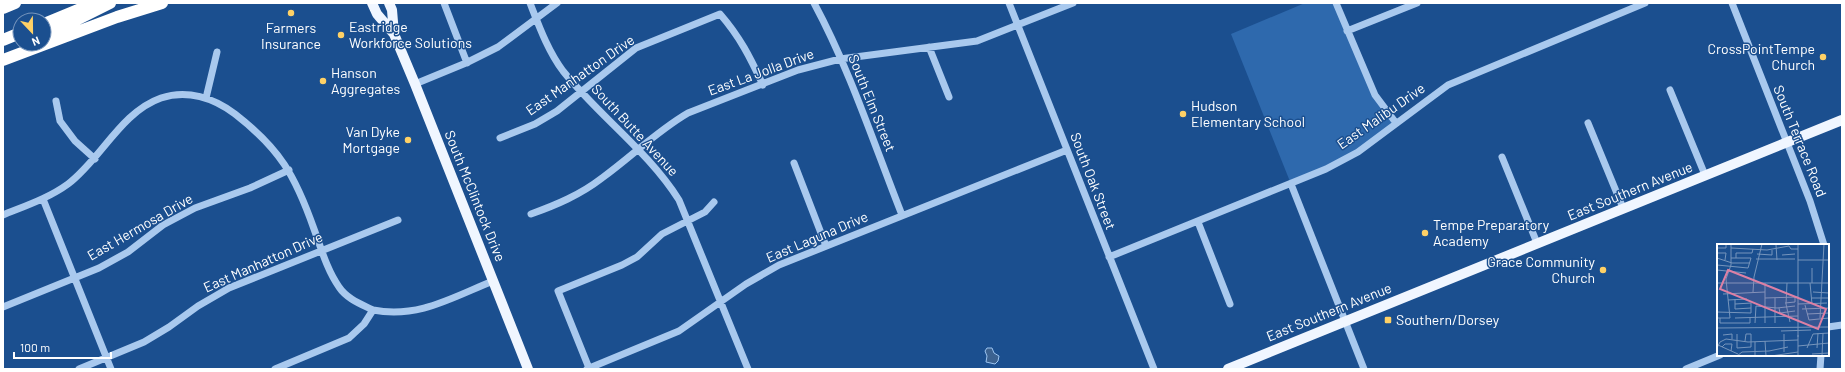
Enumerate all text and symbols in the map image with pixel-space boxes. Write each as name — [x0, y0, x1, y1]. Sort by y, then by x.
marker: Farmers Insurance — [286, 8, 296, 18]
north arrow — [12, 12, 52, 52]
place label: Eastridge Workforce Solutions — [349, 18, 472, 51]
place label: Farmers Insurance — [261, 19, 321, 52]
marker: Eastridge Workforce Solutions — [336, 30, 346, 40]
street label: East Manhatton Drive — [522, 31, 637, 118]
text: N — [30, 34, 42, 49]
place label: CrossPointTempe Church — [1708, 40, 1815, 73]
street label: East La Jolla Drive — [706, 44, 816, 99]
street label: South Elm Street — [845, 52, 900, 154]
marker: CrossPointTempe Church — [1818, 52, 1828, 62]
place label: Hanson Aggregates — [331, 64, 400, 97]
marker: Hanson Aggregates — [318, 76, 328, 86]
street label: East Malibu Drive — [1334, 79, 1428, 152]
street label: South Butte Avenue — [588, 80, 682, 179]
street label: South Terrace Road — [1770, 82, 1831, 199]
place label: Hudson Elementary School — [1191, 97, 1305, 130]
marker: Hudson Elementary School — [1178, 109, 1188, 119]
place label: Van Dyke Mortgage — [342, 123, 400, 156]
street label: South McClintock Drive — [441, 128, 510, 264]
street label: South Oak Street — [1067, 130, 1120, 232]
marker: Van Dyke Mortgage — [403, 135, 413, 145]
street label: East Southern Avenue — [1565, 158, 1695, 223]
street label: East Hermosa Drive — [84, 189, 196, 264]
street label: East Laguna Drive — [763, 207, 870, 266]
place label: Tempe Preparatory Academy — [1433, 216, 1550, 249]
street label: East Manhatton Drive — [201, 228, 325, 295]
marker: Tempe Preparatory Academy — [1420, 228, 1430, 238]
inset map — [1717, 244, 1829, 356]
place label: Grace Community Church — [1487, 253, 1596, 286]
marker: Grace Community Church — [1598, 265, 1608, 275]
street label: East Southern Avenue — [1264, 279, 1394, 344]
place label: Southern/Dorsey — [1396, 311, 1500, 328]
marker: Southern/Dorsey — [1383, 315, 1393, 325]
scale bar — [14, 334, 111, 360]
text: 100 m — [20, 340, 50, 354]

